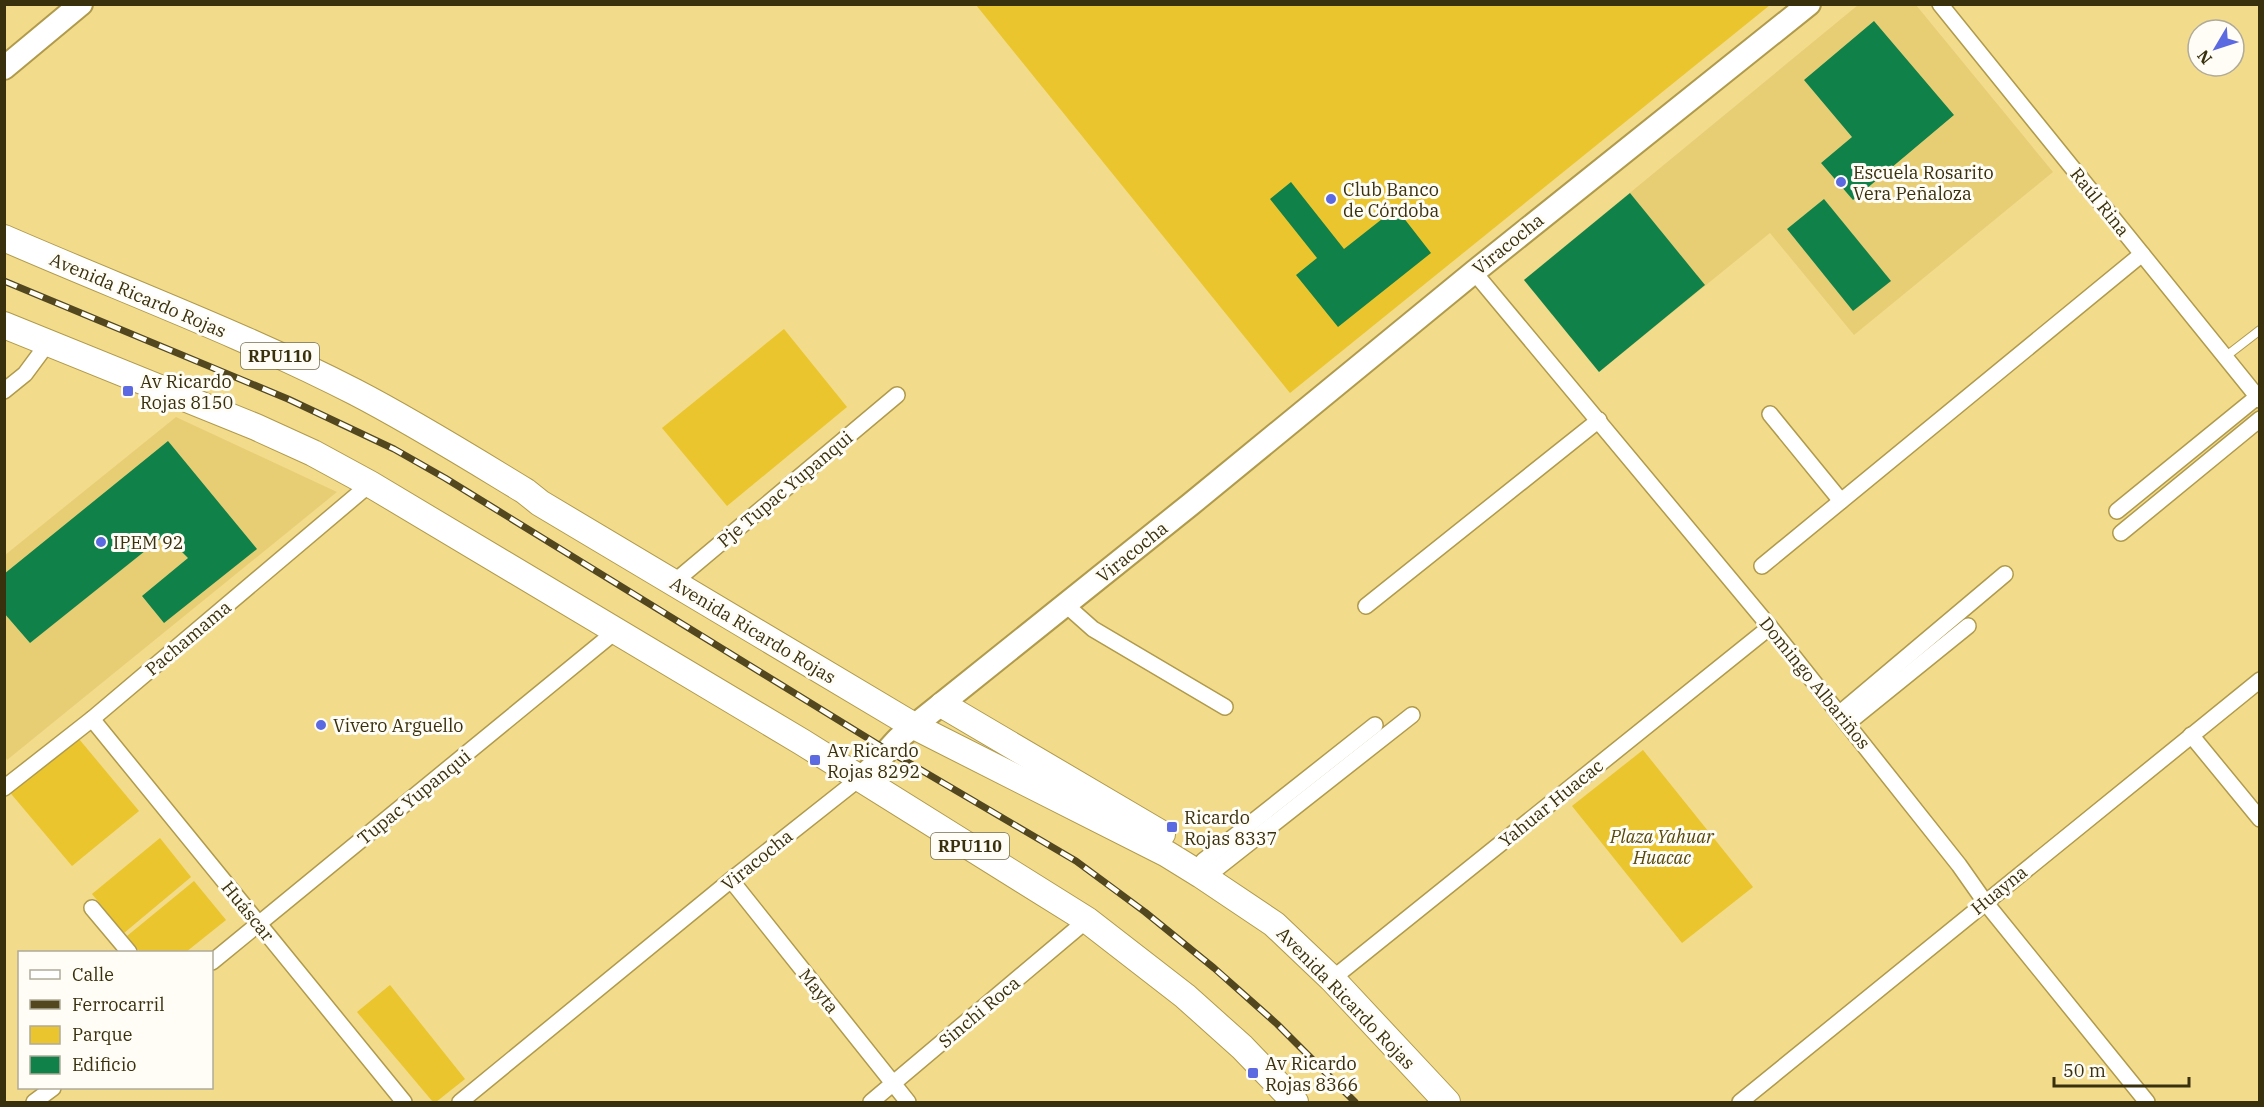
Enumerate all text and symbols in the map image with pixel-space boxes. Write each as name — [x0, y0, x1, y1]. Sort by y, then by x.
north arrow — [2186, 18, 2246, 78]
text: N — [2193, 46, 2216, 69]
place label: Escuela Rosarito Vera Peñaloza — [1853, 161, 1994, 205]
street label: Raúl Rina — [2065, 163, 2135, 241]
marker: Escuela Rosarito Vera Peñaloza — [1834, 175, 1848, 189]
place label: Club Banco de Córdoba — [1343, 178, 1439, 222]
marker: Club Banco de Córdoba — [1324, 192, 1338, 206]
street label: Viracocha — [1468, 208, 1548, 280]
street label: Avenida Ricardo Rojas — [46, 247, 230, 343]
road number: RPU110 — [241, 343, 319, 369]
place label: Av Ricardo Rojas 8150 — [140, 370, 233, 414]
marker: Av Ricardo Rojas 8150 — [121, 384, 135, 398]
street label: Pje Tupac Yupanqui — [713, 426, 858, 552]
street label: Viracocha — [1092, 516, 1172, 588]
place label: IPEM 92 — [113, 531, 184, 554]
marker: IPEM 92 — [94, 535, 108, 549]
street label: Avenida Ricardo Rojas — [666, 571, 840, 689]
street label: Pachamama — [140, 595, 236, 681]
street label: Domingo Albariños — [1755, 612, 1875, 754]
place label: Vivero Arguello — [333, 714, 464, 737]
marker: Vivero Arguello — [314, 718, 328, 732]
place label: Av Ricardo Rojas 8292 — [827, 739, 920, 783]
street label: Tupac Yupanqui — [353, 744, 475, 850]
marker: Av Ricardo Rojas 8292 — [808, 753, 822, 767]
street label: Yahuar Huacac — [1494, 754, 1608, 852]
place label: Ricardo Rojas 8337 — [1184, 806, 1277, 850]
marker: Ricardo Rojas 8337 — [1165, 820, 1179, 834]
street label: Viracocha — [717, 824, 797, 896]
park label: Plaza Yahuar Huacac — [1609, 825, 1715, 869]
road number: RPU110 — [931, 833, 1009, 859]
street label: Huayna — [1966, 860, 2032, 920]
street label: Huáscar — [217, 876, 279, 946]
street label: Avenida Ricardo Rojas — [1272, 922, 1420, 1074]
legend — [18, 951, 213, 1089]
text: Calle — [72, 963, 114, 986]
street label: Mayta — [794, 964, 844, 1018]
street label: Sinchi Roca — [934, 971, 1025, 1053]
text: Ferrocarril — [72, 993, 165, 1016]
text: Parque — [72, 1023, 132, 1046]
scale bar — [2054, 1050, 2189, 1088]
place label: Av Ricardo Rojas 8366 — [1265, 1052, 1358, 1096]
text: Edificio — [72, 1053, 136, 1076]
text: 50 m — [2063, 1059, 2106, 1082]
marker: Av Ricardo Rojas 8366 — [1246, 1066, 1260, 1080]

